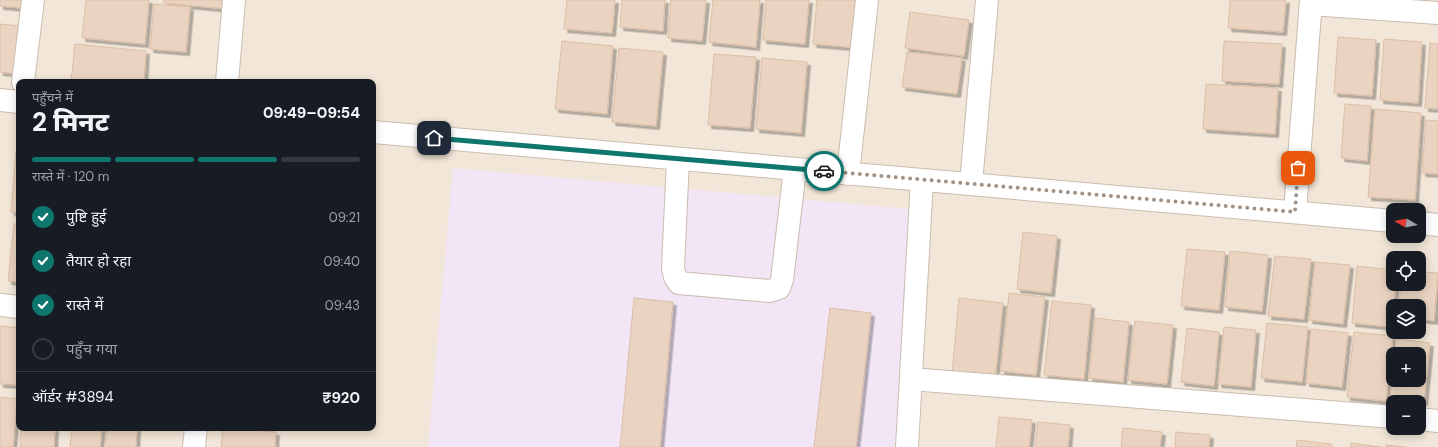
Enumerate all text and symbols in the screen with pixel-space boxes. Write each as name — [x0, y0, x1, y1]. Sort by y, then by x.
text: पहुँचने में — [32, 89, 73, 106]
text: 09:49–09:54 — [263, 103, 360, 123]
text: 2 मिनट — [32, 105, 109, 139]
pin — [417, 121, 451, 155]
icon: home — [423, 127, 445, 149]
courier — [804, 151, 844, 191]
pin — [1281, 151, 1315, 185]
icon: bag — [1287, 157, 1309, 179]
icon: car — [813, 160, 835, 182]
text: रास्ते में · 120 m — [32, 168, 109, 185]
north arrow — [1386, 203, 1426, 243]
map controls — [1386, 203, 1426, 435]
icon: check — [32, 206, 54, 228]
text: पुष्टि हुई — [66, 207, 107, 227]
text: 09:21 — [329, 209, 360, 226]
icon: check — [32, 250, 54, 272]
text: तैयार हो रहा — [66, 251, 131, 271]
button: locate — [1386, 251, 1426, 291]
text: 09:40 — [324, 253, 360, 270]
icon: check — [32, 294, 54, 316]
text: रास्ते में — [66, 295, 103, 315]
text: 09:43 — [325, 297, 360, 314]
button: layers — [1386, 299, 1426, 339]
text: पहुँच गया — [66, 339, 117, 359]
button: + — [1386, 347, 1426, 387]
text: ऑर्डर #3894 — [32, 387, 114, 407]
text: ₹920 — [322, 388, 360, 408]
button: − — [1386, 395, 1426, 435]

